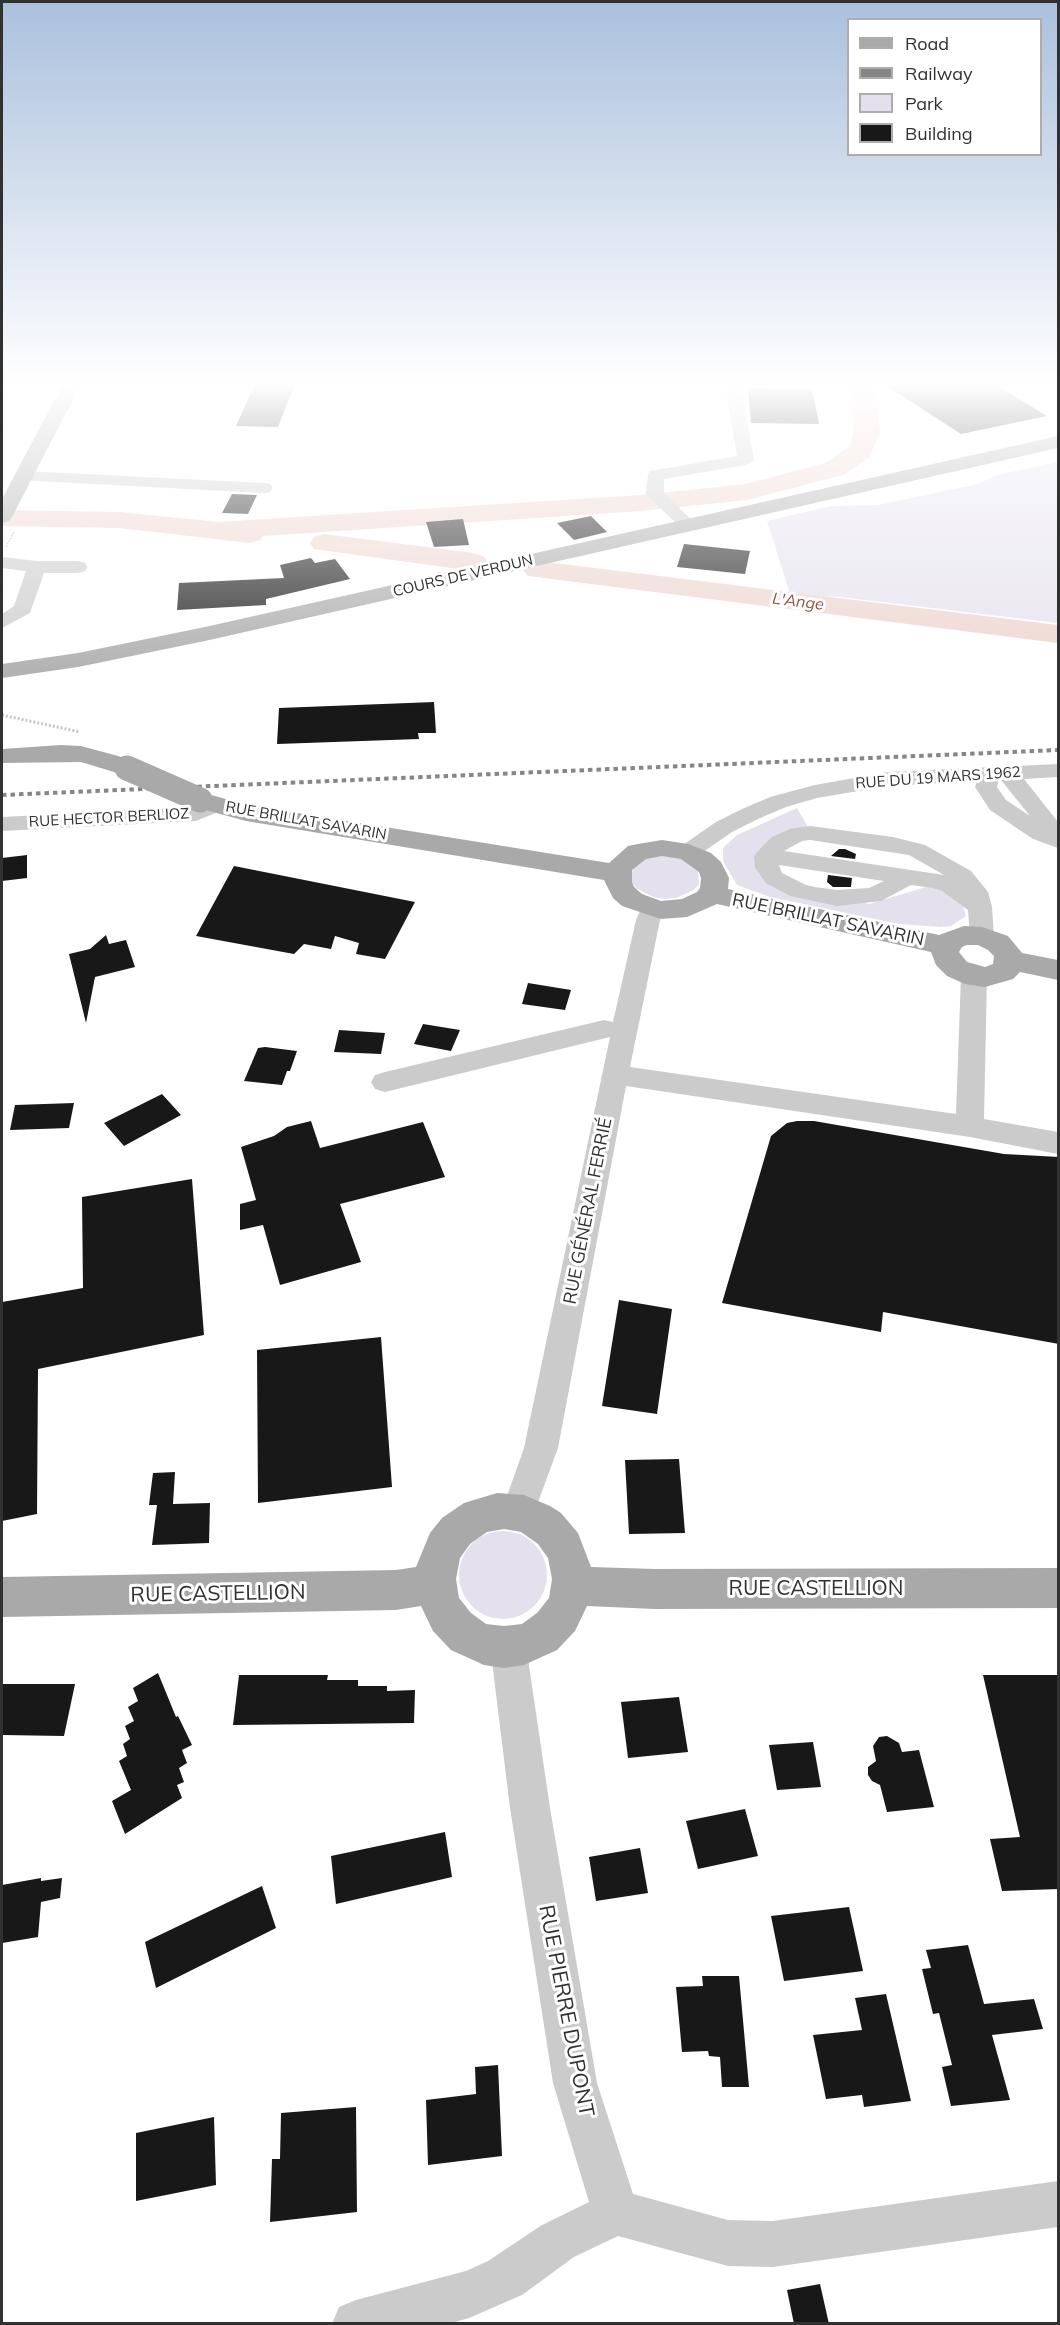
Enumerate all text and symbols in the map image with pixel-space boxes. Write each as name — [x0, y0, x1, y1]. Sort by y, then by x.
legend — [847, 18, 1042, 156]
text: Road — [905, 32, 949, 55]
text: Railway — [905, 62, 973, 85]
text: Park — [905, 92, 943, 115]
text: Building — [905, 122, 973, 145]
street label: COURS DE VERDUN — [391, 551, 535, 601]
water label: L'Ange — [771, 589, 825, 615]
street label: RUE DU 19 MARS 1962 — [855, 763, 1021, 793]
street label: RUE BRILLAT SAVARIN — [224, 798, 388, 844]
street label: RUE HECTOR BERLIOZ — [28, 805, 190, 831]
street label: RUE BRILLAT SAVARIN — [730, 889, 926, 951]
street label: RUE GÉNÉRAL FERRIÉ — [559, 1116, 617, 1306]
street label: RUE CASTELLION — [728, 1576, 904, 1602]
street label: RUE CASTELLION — [130, 1580, 306, 1608]
street label: RUE PIERRE DUPONT — [533, 1903, 599, 2119]

